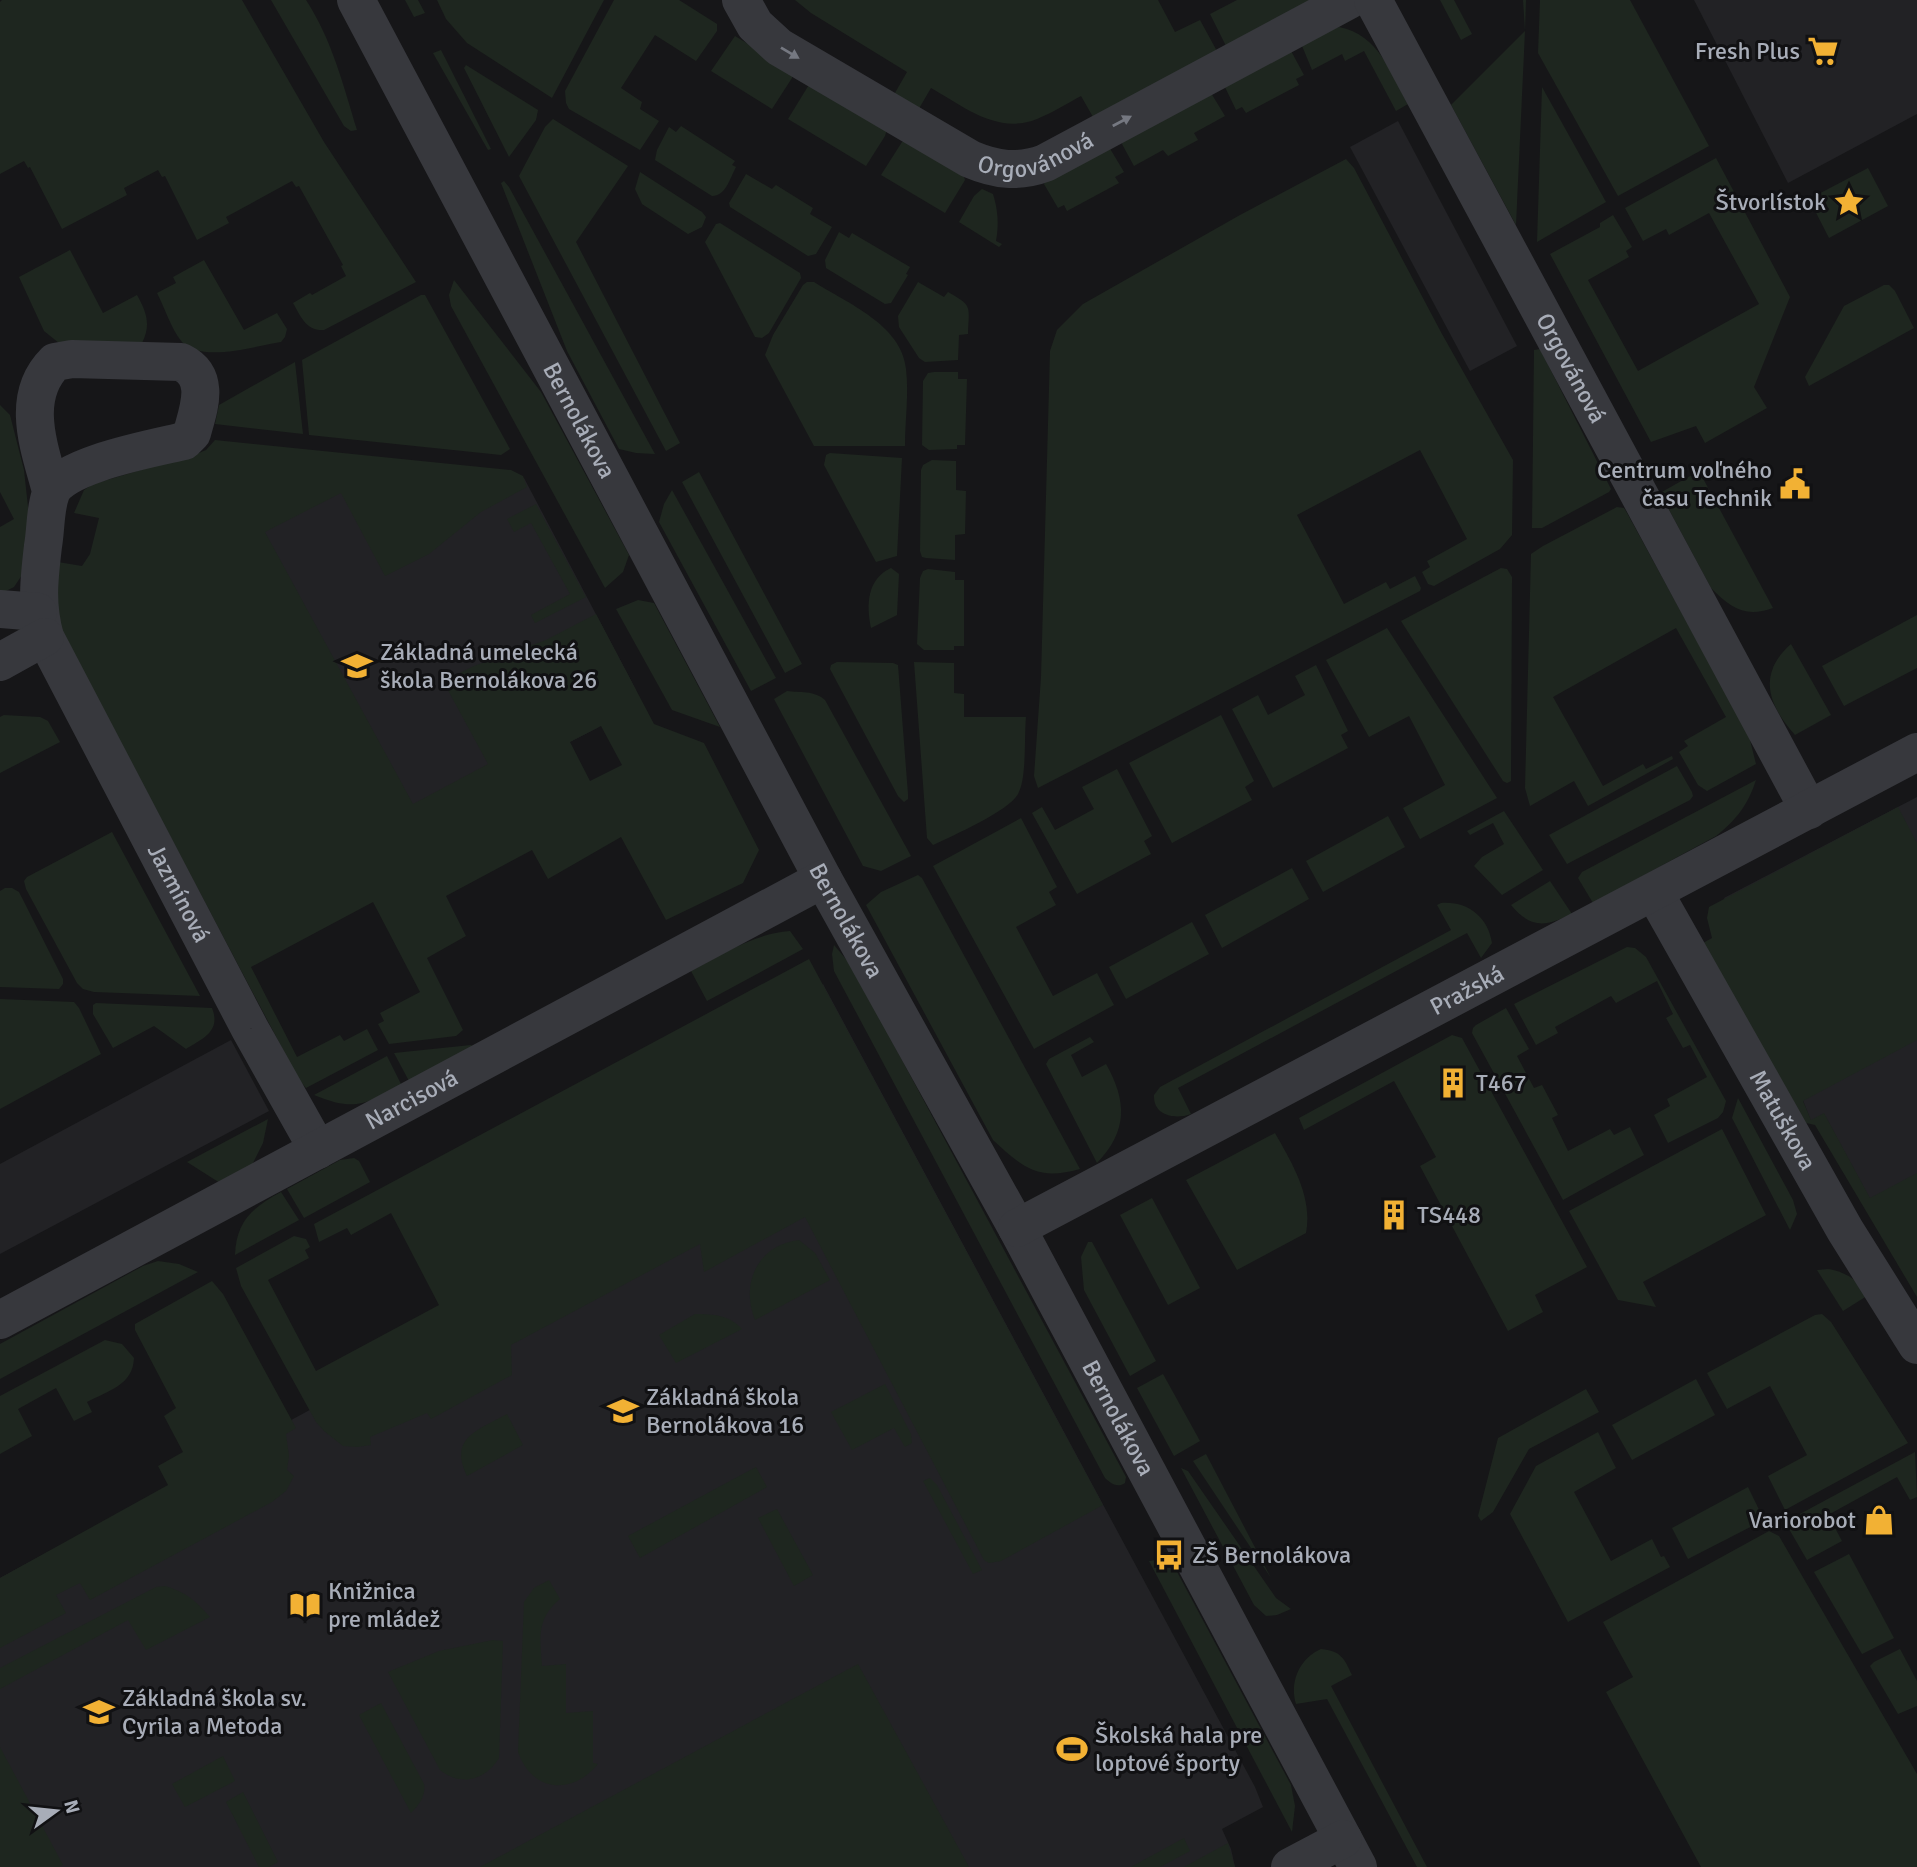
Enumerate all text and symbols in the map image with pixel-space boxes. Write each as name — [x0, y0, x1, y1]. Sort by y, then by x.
supermarket icon: Fresh Plus — [1806, 34, 1840, 68]
place label: Fresh Plus — [1695, 36, 1800, 66]
one-way arrow — [780, 47, 799, 60]
one-way arrow — [1112, 115, 1132, 127]
street label: Orgovánová — [974, 125, 1098, 184]
place icon: Štvorlístok — [1832, 185, 1866, 219]
place label: Štvorlístok — [1715, 187, 1826, 217]
street label: Orgovánová — [1529, 308, 1613, 428]
street label: Bernolákova — [536, 357, 622, 484]
place label: Centrum voľného času Technik — [1597, 455, 1772, 513]
public building icon: Centrum voľného času Technik — [1778, 467, 1812, 501]
place label: Základná umelecká škola Bernolákova 26 — [380, 637, 597, 695]
school or university icon: Základná umelecká škola Bernolákova 26 — [340, 649, 374, 683]
street label: Jazmínová — [141, 839, 217, 947]
street label: Bernolákova — [802, 858, 890, 983]
street label: Pražská — [1425, 958, 1509, 1022]
street label: Narcisová — [360, 1062, 463, 1136]
street label: Matuškova — [1743, 1065, 1823, 1175]
building icon: T467 — [1436, 1066, 1470, 1100]
place label: T467 — [1476, 1068, 1527, 1098]
building icon: TS448 — [1377, 1198, 1411, 1232]
place label: TS448 — [1417, 1200, 1481, 1230]
street label: Bernolákova — [1075, 1355, 1162, 1481]
place label: Základná škola Bernolákova 16 — [646, 1382, 804, 1440]
school or university icon: Základná škola Bernolákova 16 — [606, 1394, 640, 1428]
shop icon: Variorobot — [1862, 1503, 1896, 1537]
place label: Variorobot — [1749, 1505, 1856, 1535]
bus stop icon: ZŠ Bernolákova — [1152, 1538, 1186, 1572]
place label: ZŠ Bernolákova — [1192, 1540, 1351, 1570]
place label: Knižnica pre mládež — [328, 1576, 440, 1634]
library icon: Knižnica pre mládež — [288, 1588, 322, 1622]
place label: Základná škola sv. Cyrila a Metoda — [122, 1683, 307, 1741]
school or university icon: Základná škola sv. Cyrila a Metoda — [82, 1695, 116, 1729]
place label: Školská hala pre loptové športy — [1095, 1720, 1262, 1778]
sports icon: Školská hala pre loptové športy — [1055, 1732, 1089, 1766]
north arrow — [21, 1776, 91, 1846]
text: N — [58, 1797, 85, 1816]

